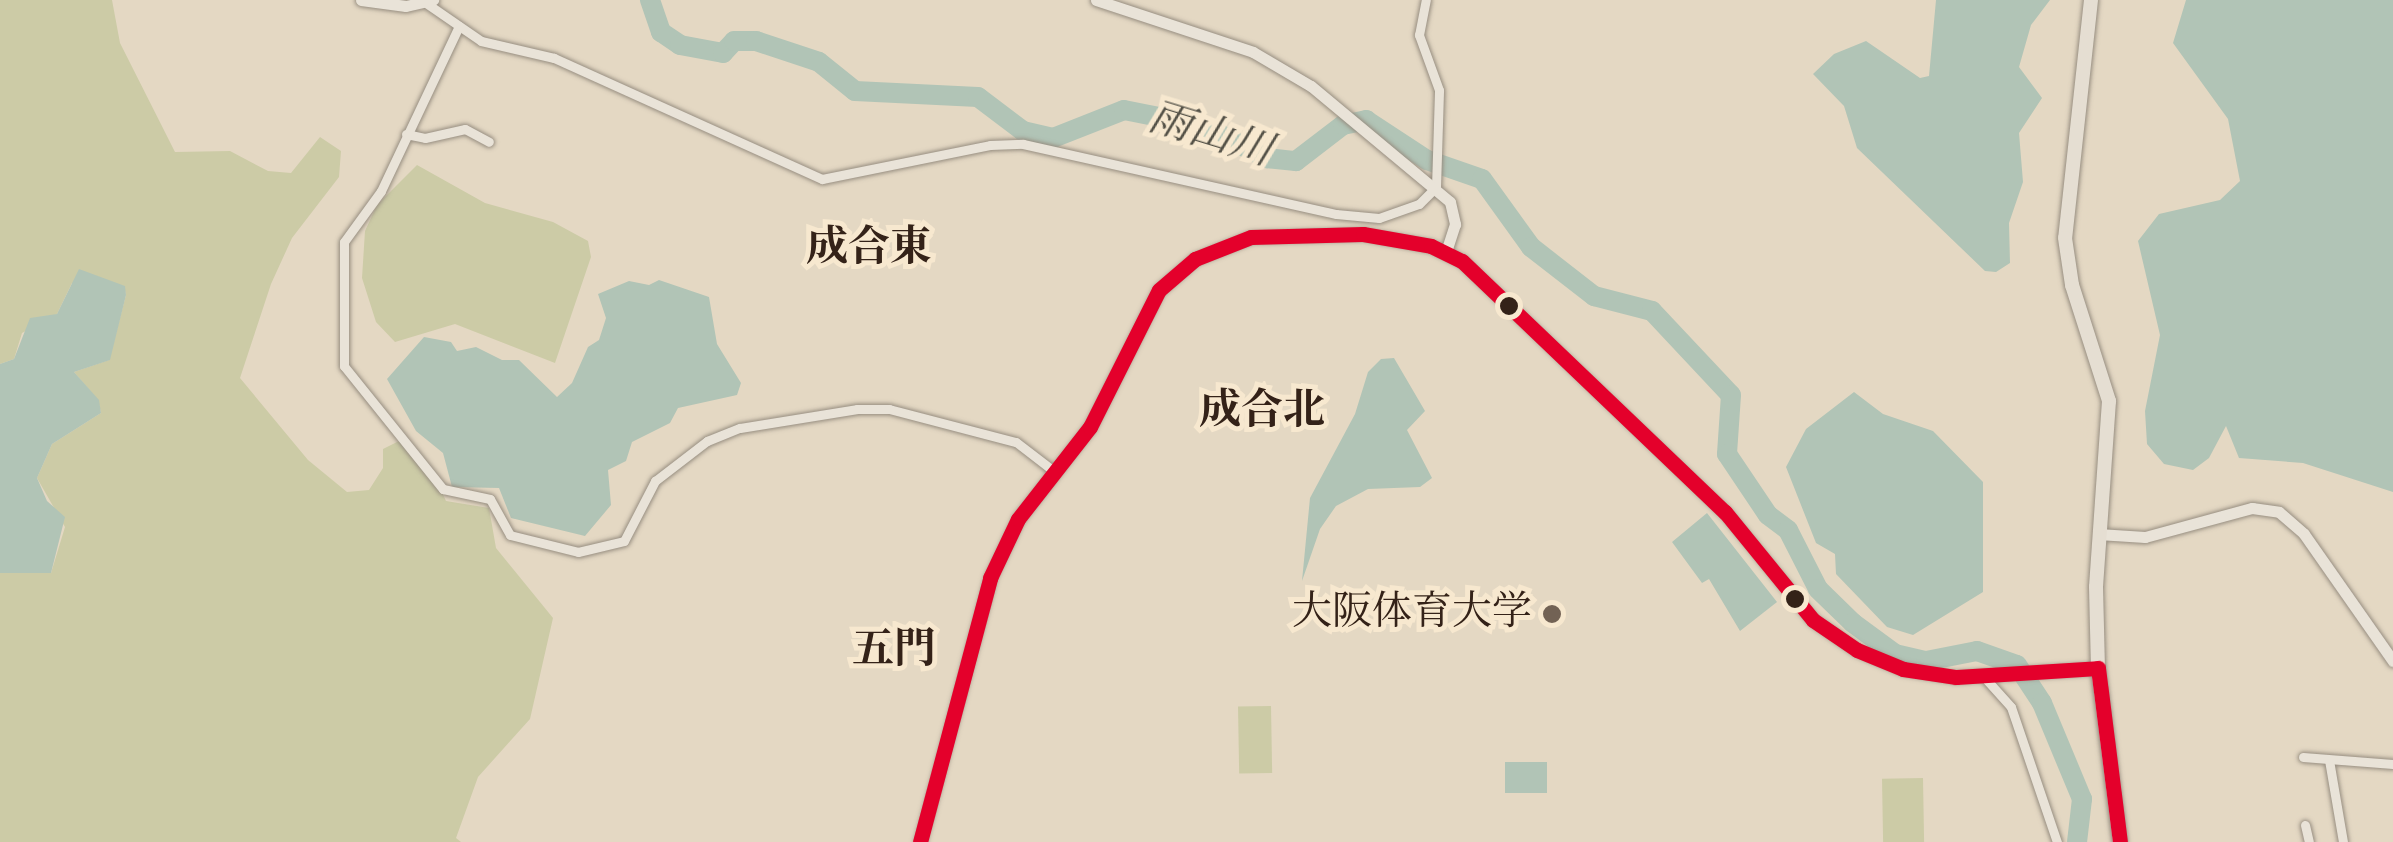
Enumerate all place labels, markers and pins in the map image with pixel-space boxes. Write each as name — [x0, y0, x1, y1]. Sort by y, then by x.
unlabelled marker — [1499, 296, 1519, 316]
unlabelled marker — [1785, 589, 1805, 609]
place label: 大阪体育大学 — [1292, 590, 1532, 638]
marker: 大阪体育大学 — [1541, 603, 1563, 625]

